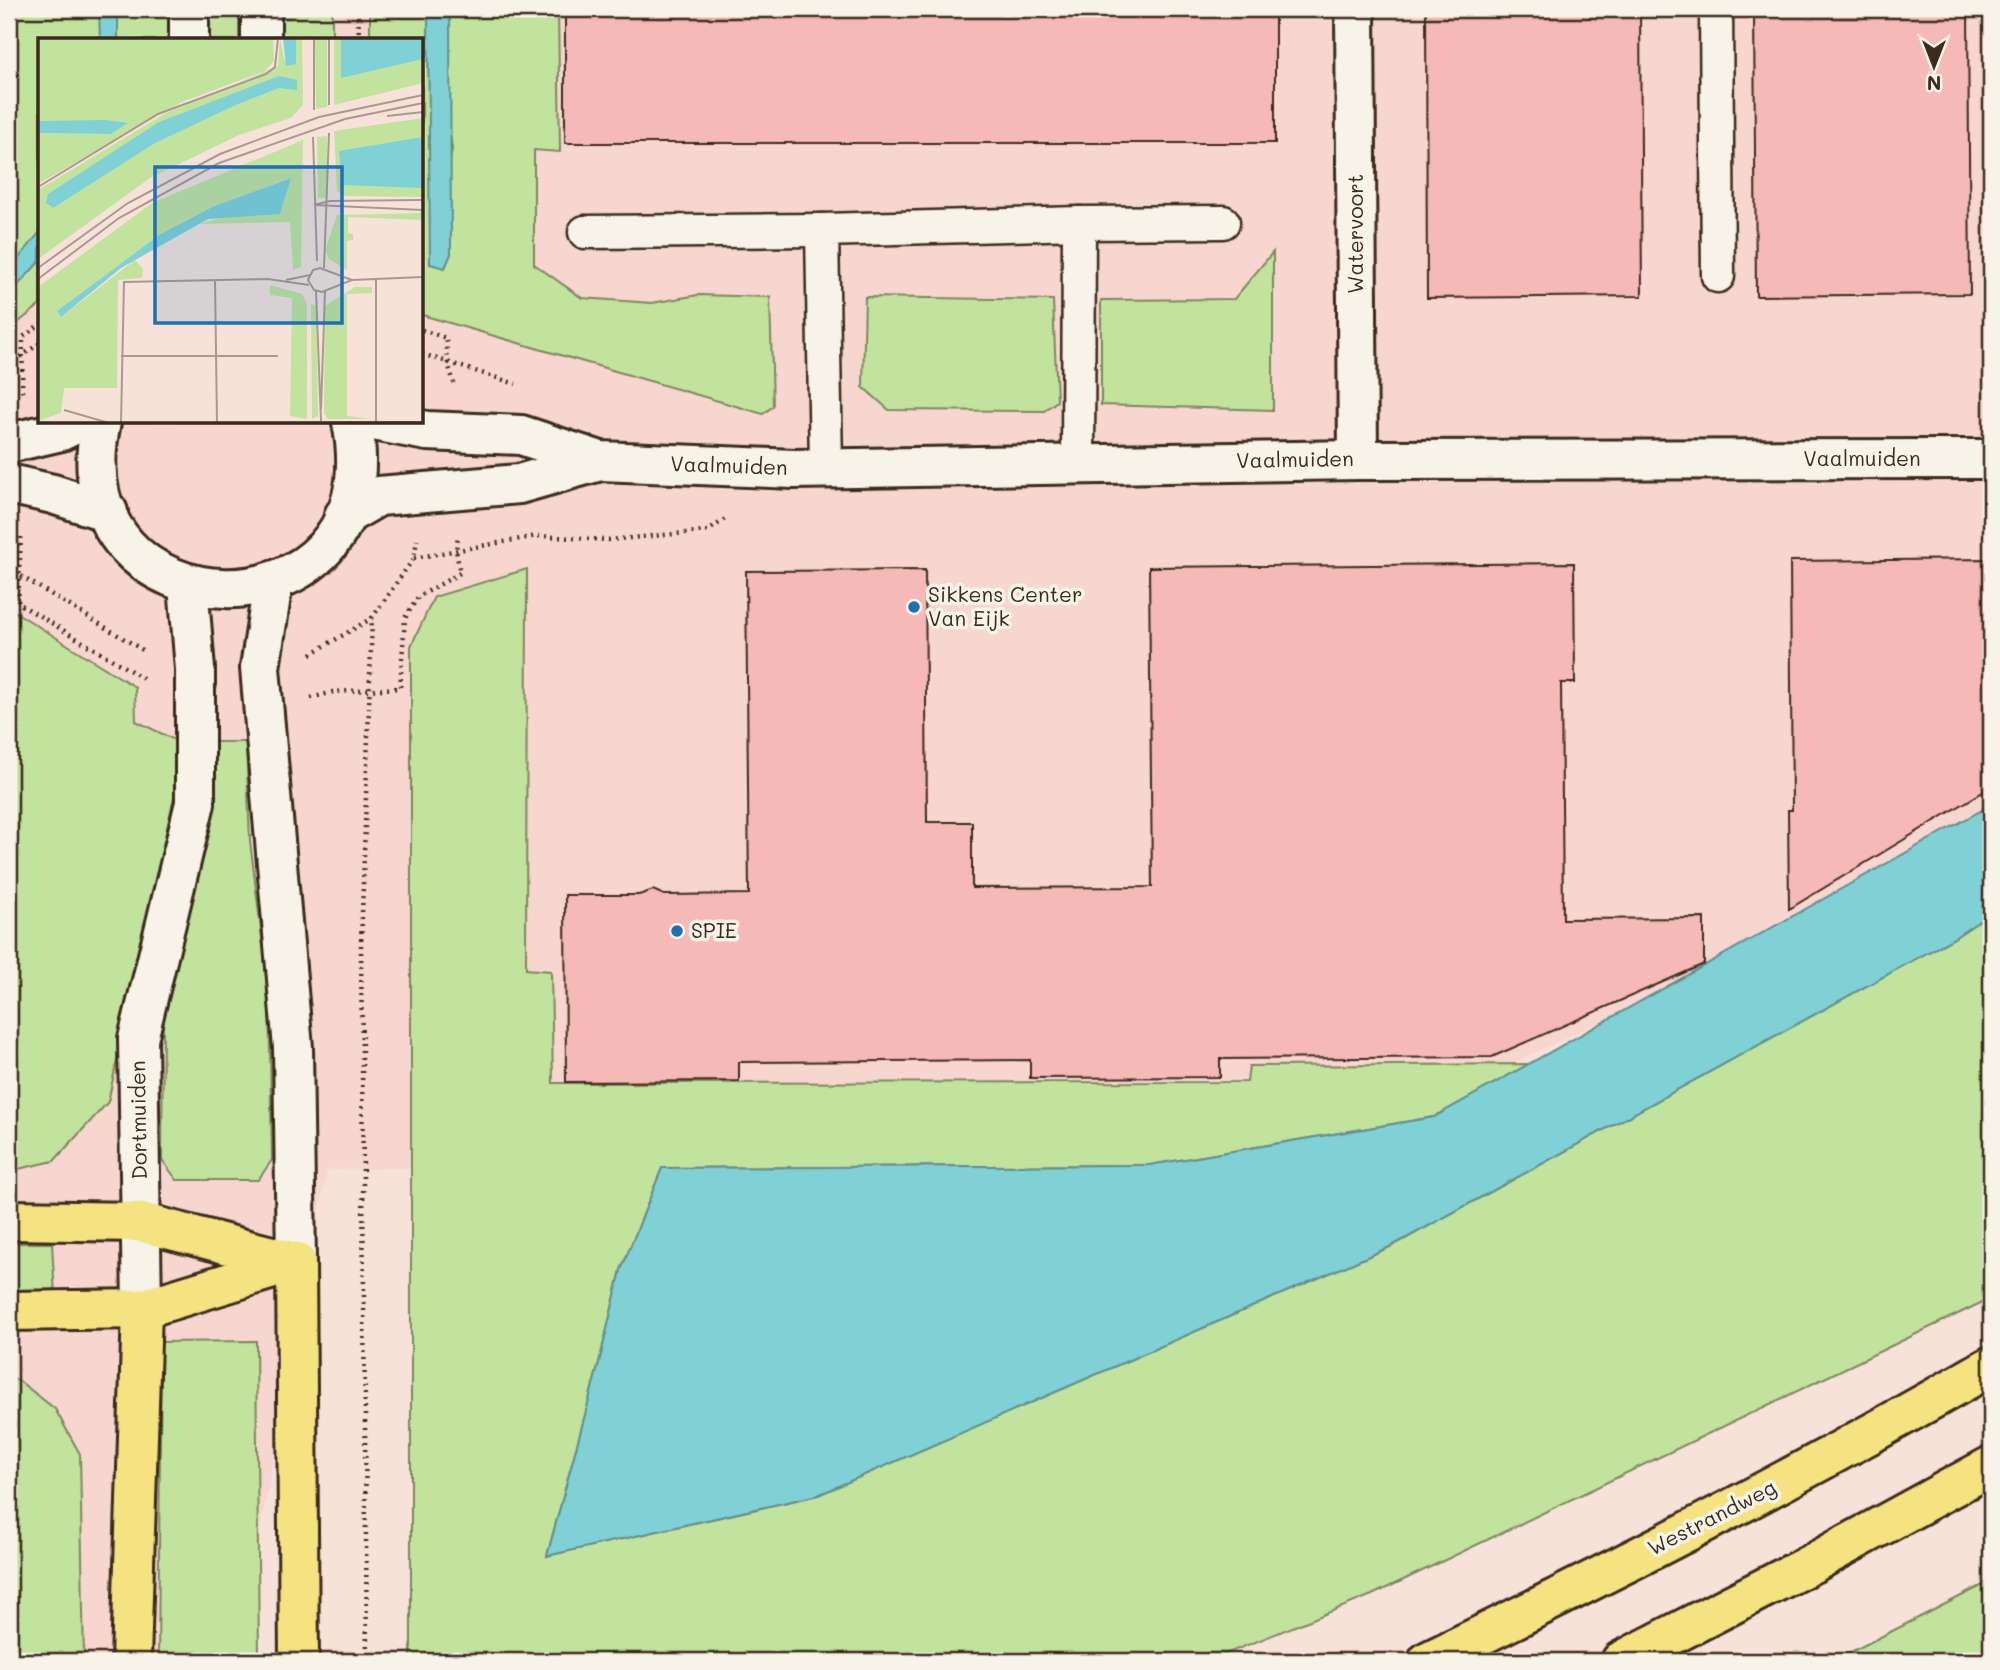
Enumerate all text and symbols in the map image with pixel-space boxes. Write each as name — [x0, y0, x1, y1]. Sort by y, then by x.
north arrow — [1898, 32, 1968, 102]
inset map — [38, 38, 424, 424]
text: N — [1927, 71, 1941, 96]
street label: Watervoort — [1341, 174, 1368, 294]
street label: Vaalmuiden — [1236, 444, 1354, 473]
street label: Vaalmuiden — [1803, 444, 1921, 471]
street label: Vaalmuiden — [670, 449, 788, 480]
place label: Sikkens Center Van Eijk — [928, 580, 1083, 631]
marker: Sikkens Center Van Eijk — [906, 599, 922, 615]
place label: SPIE — [691, 916, 737, 943]
marker: SPIE — [669, 923, 685, 939]
street label: Dortmuiden — [123, 1060, 152, 1180]
street label: Westrandweg — [1642, 1473, 1780, 1561]

